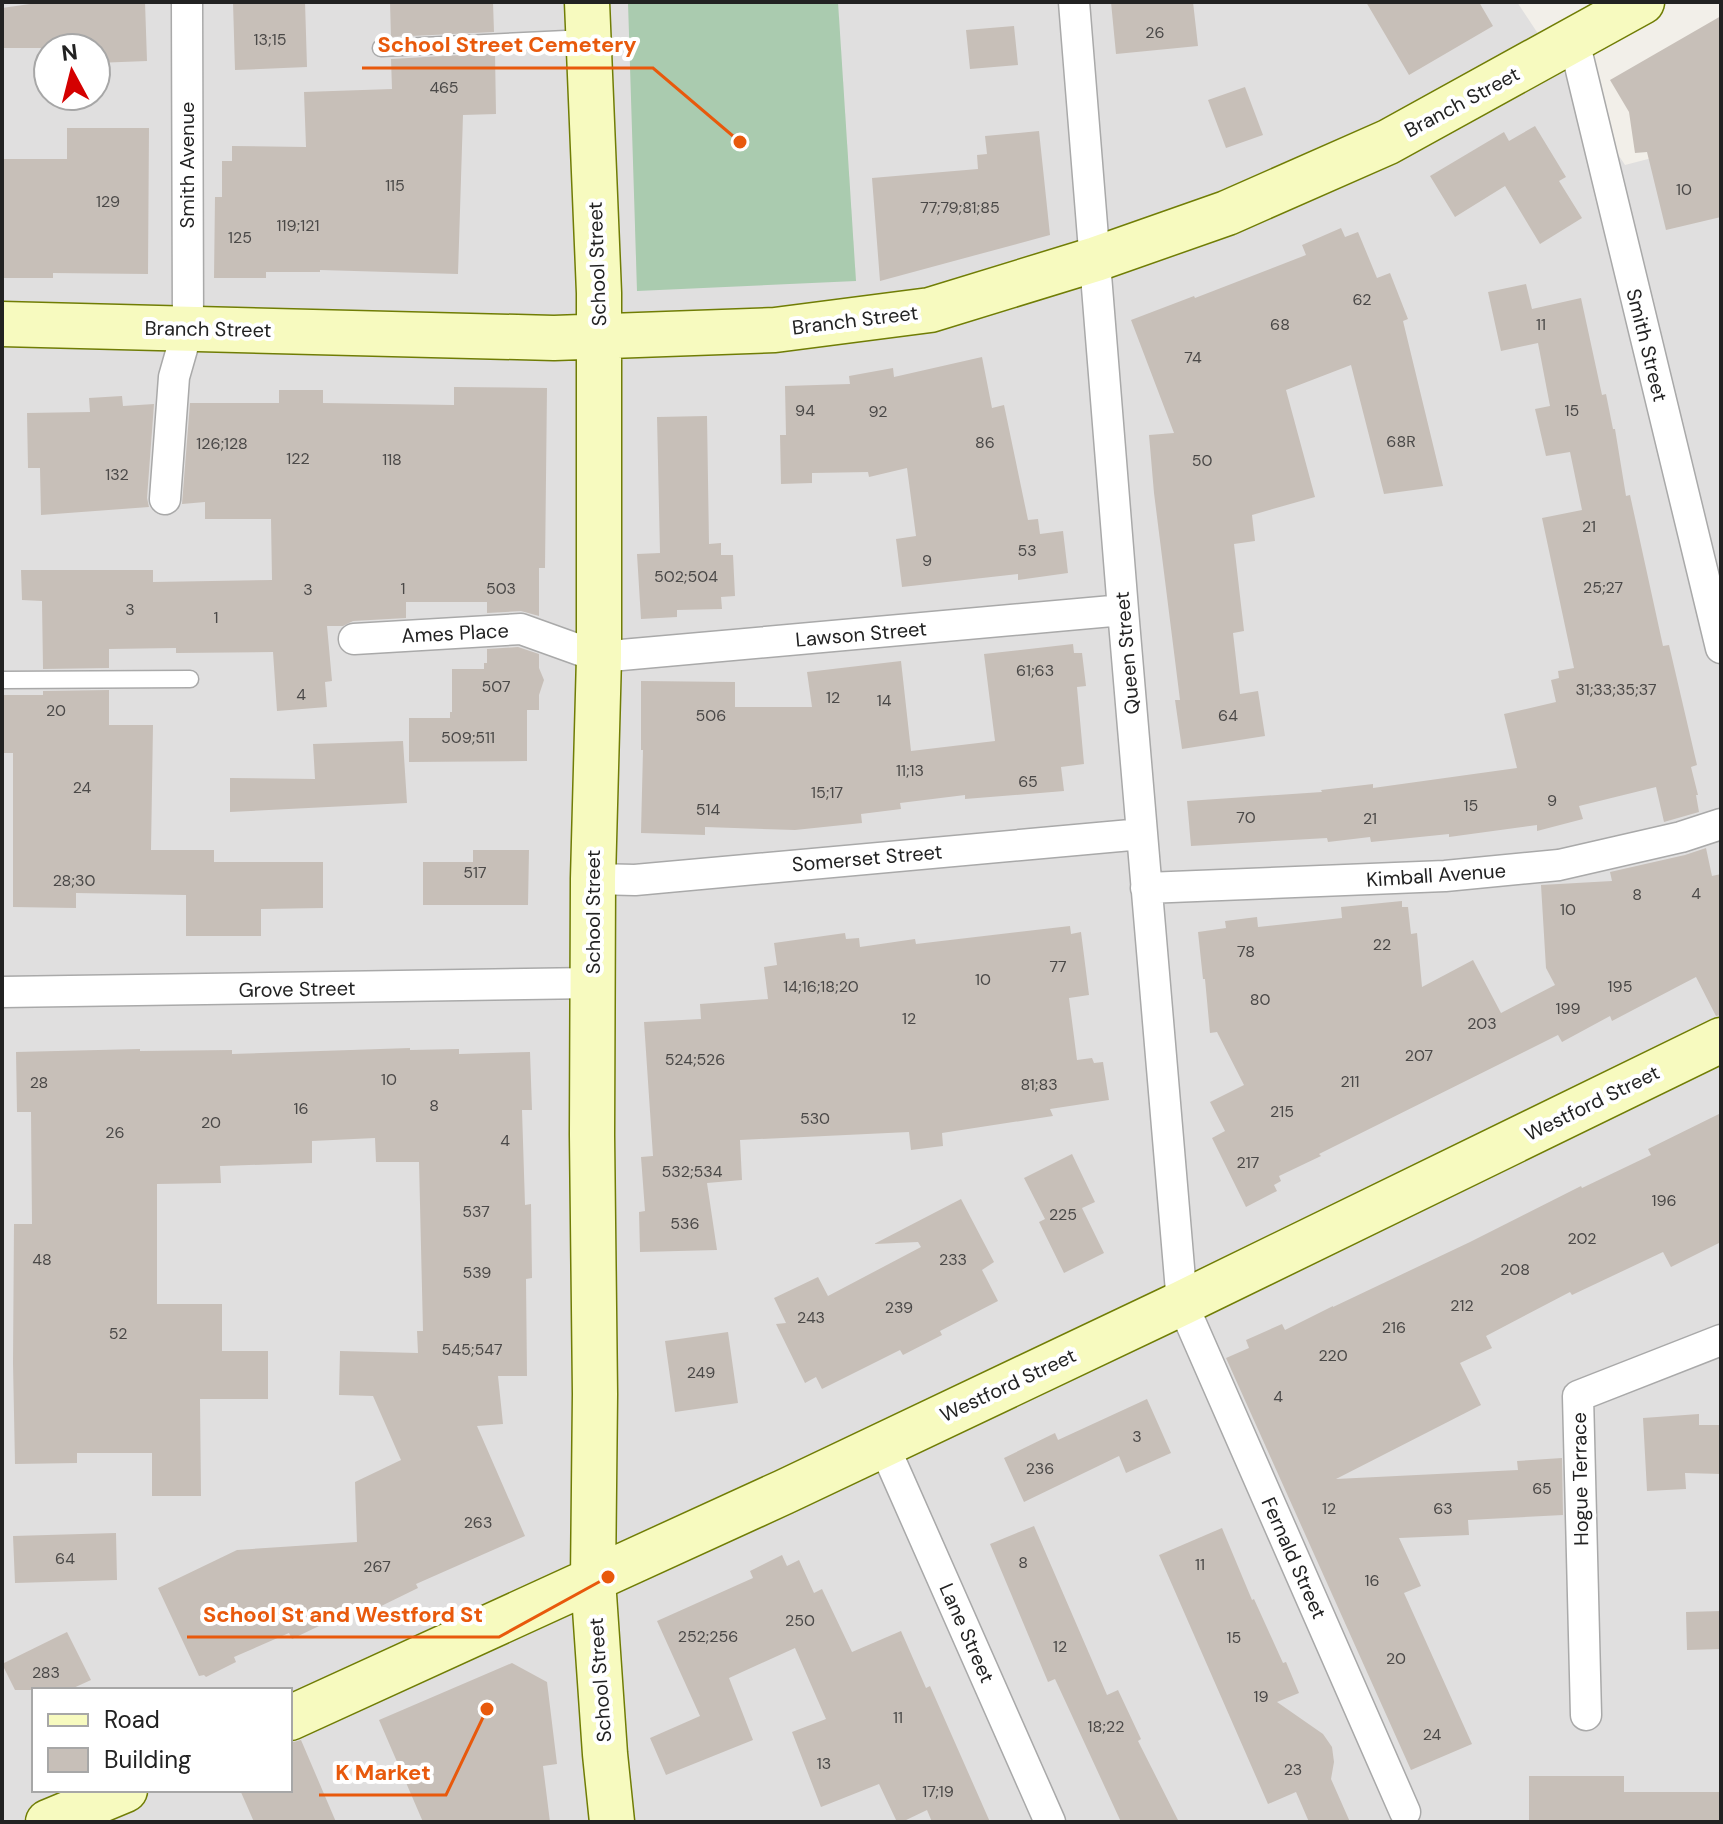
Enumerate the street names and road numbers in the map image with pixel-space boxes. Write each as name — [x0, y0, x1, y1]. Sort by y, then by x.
street label: Branch Street — [1400, 61, 1524, 143]
street label: Smith Avenue — [174, 102, 200, 228]
street label: School Street — [582, 201, 612, 327]
street label: Smith Street — [1620, 286, 1674, 404]
street label: Branch Street — [791, 299, 920, 341]
street label: Branch Street — [144, 315, 272, 343]
street label: Queen Street — [1109, 590, 1145, 715]
street label: Lawson Street — [794, 615, 928, 653]
street label: Ames Place — [401, 617, 509, 649]
street label: Somerset Street — [791, 838, 943, 878]
street label: School Street — [580, 849, 606, 974]
street label: Kimball Avenue — [1365, 857, 1507, 893]
street label: Grove Street — [238, 975, 356, 1003]
street label: Westford Street — [1520, 1059, 1664, 1147]
street label: Westford Street — [936, 1342, 1080, 1428]
street label: Hogue Terrace — [1566, 1412, 1594, 1546]
street label: Fernald Street — [1256, 1493, 1332, 1623]
street label: Lane Street — [934, 1579, 1001, 1687]
street label: School Street — [583, 1617, 617, 1743]

